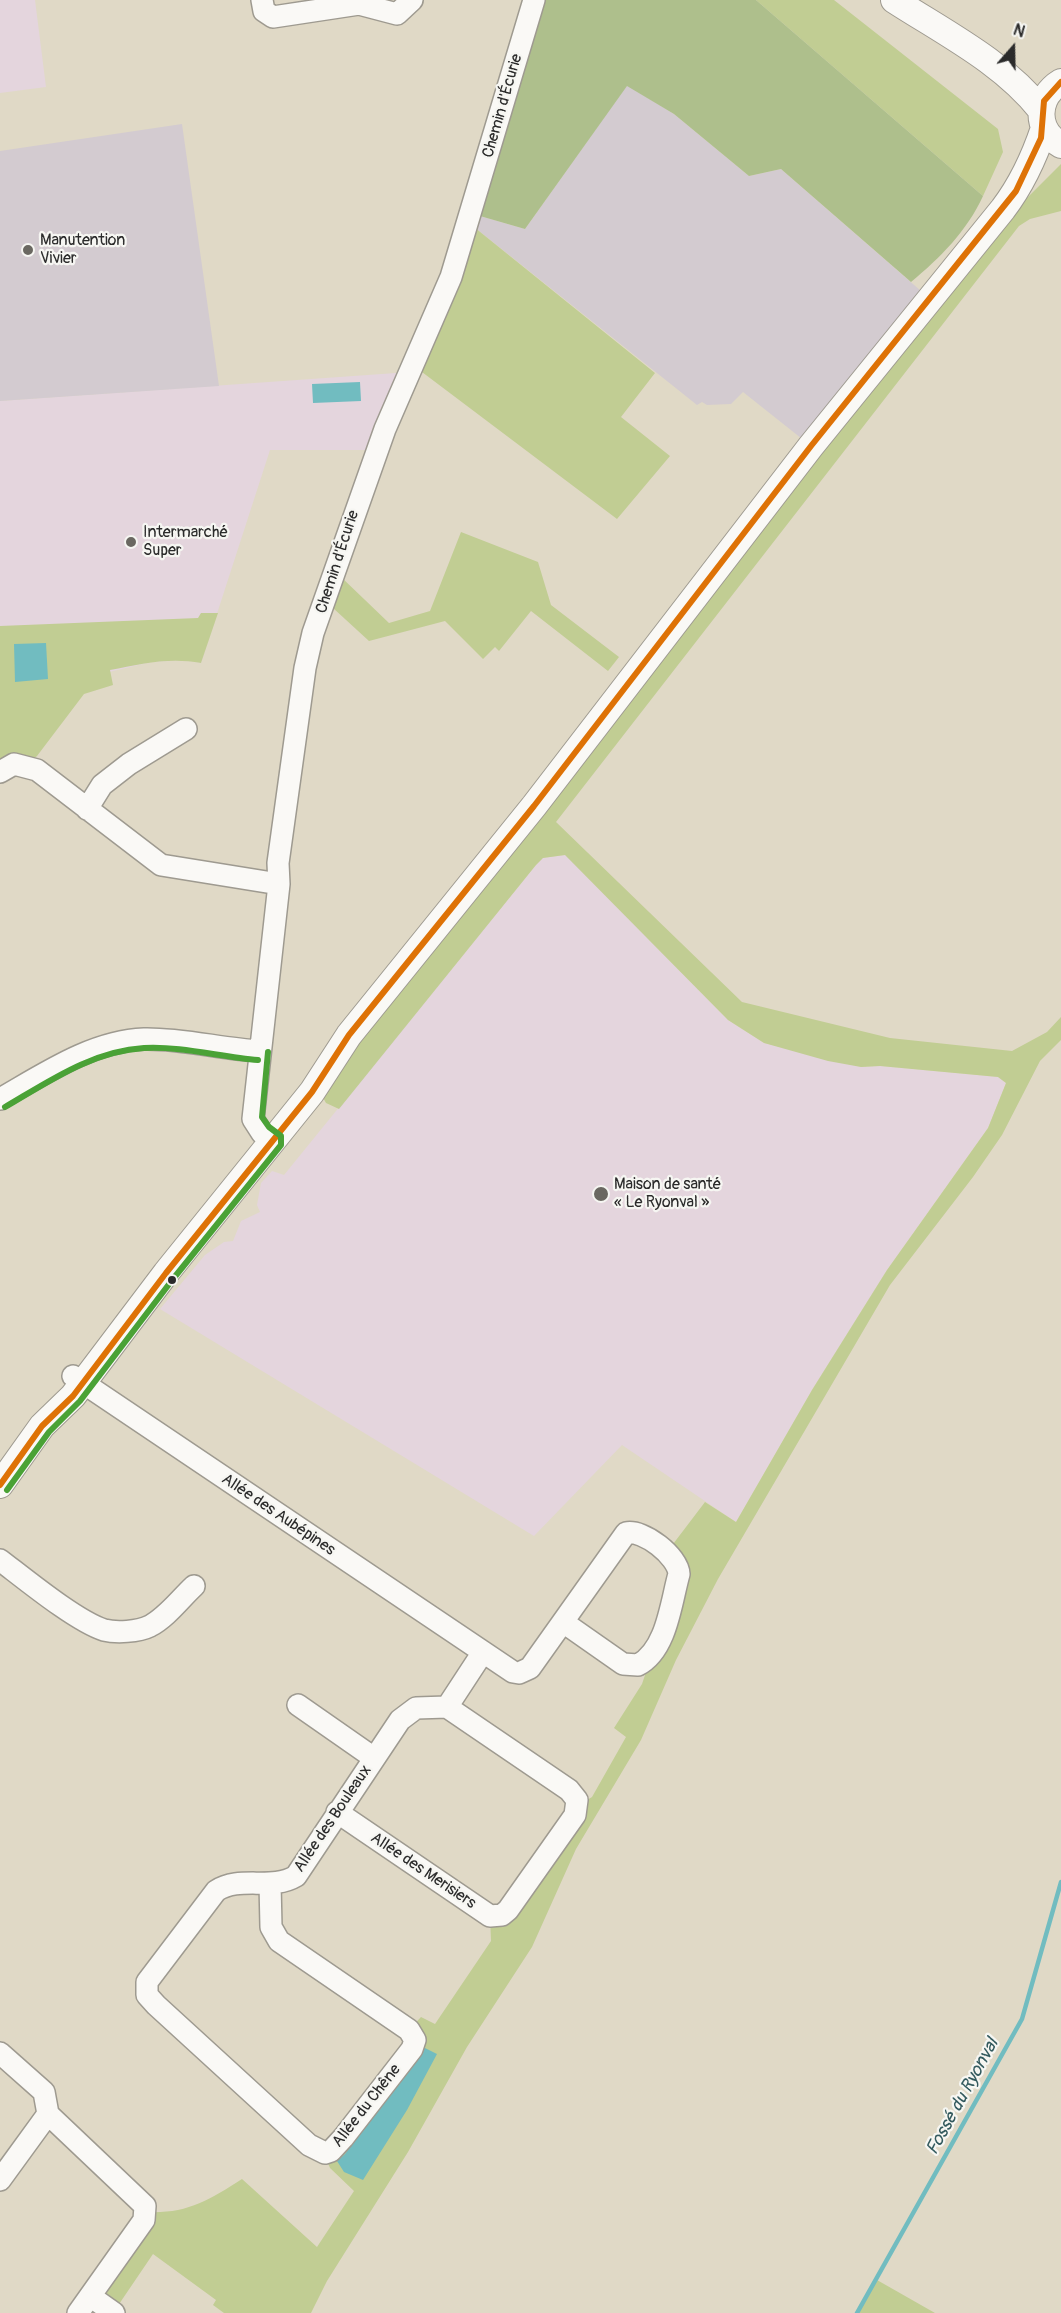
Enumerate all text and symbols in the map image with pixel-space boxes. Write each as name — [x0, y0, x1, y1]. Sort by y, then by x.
north arrow — [983, 18, 1043, 78]
text: N — [1011, 20, 1028, 42]
street label: Chemin d'Écurie — [479, 52, 527, 160]
place label: Manutention Vivier — [40, 231, 125, 269]
marker: Manutention Vivier — [21, 243, 35, 257]
street label: Chemin d'Écurie — [312, 508, 364, 616]
place label: Intermarché Super — [143, 523, 228, 561]
marker: Intermarché Super — [124, 535, 138, 549]
place label: Maison de santé « Le Ryonval » — [614, 1175, 721, 1213]
marker: Maison de santé « Le Ryonval » — [592, 1185, 610, 1203]
unlabelled marker — [166, 1274, 178, 1286]
street label: Allée des Aubépines — [218, 1470, 338, 1560]
street label: Allée des Bouleaux — [290, 1762, 376, 1876]
street label: Allée des Merisiers — [367, 1829, 479, 1913]
water label: Fossé du Ryonval — [922, 2035, 1004, 2159]
street label: Allée du Chêne — [329, 2061, 405, 2151]

